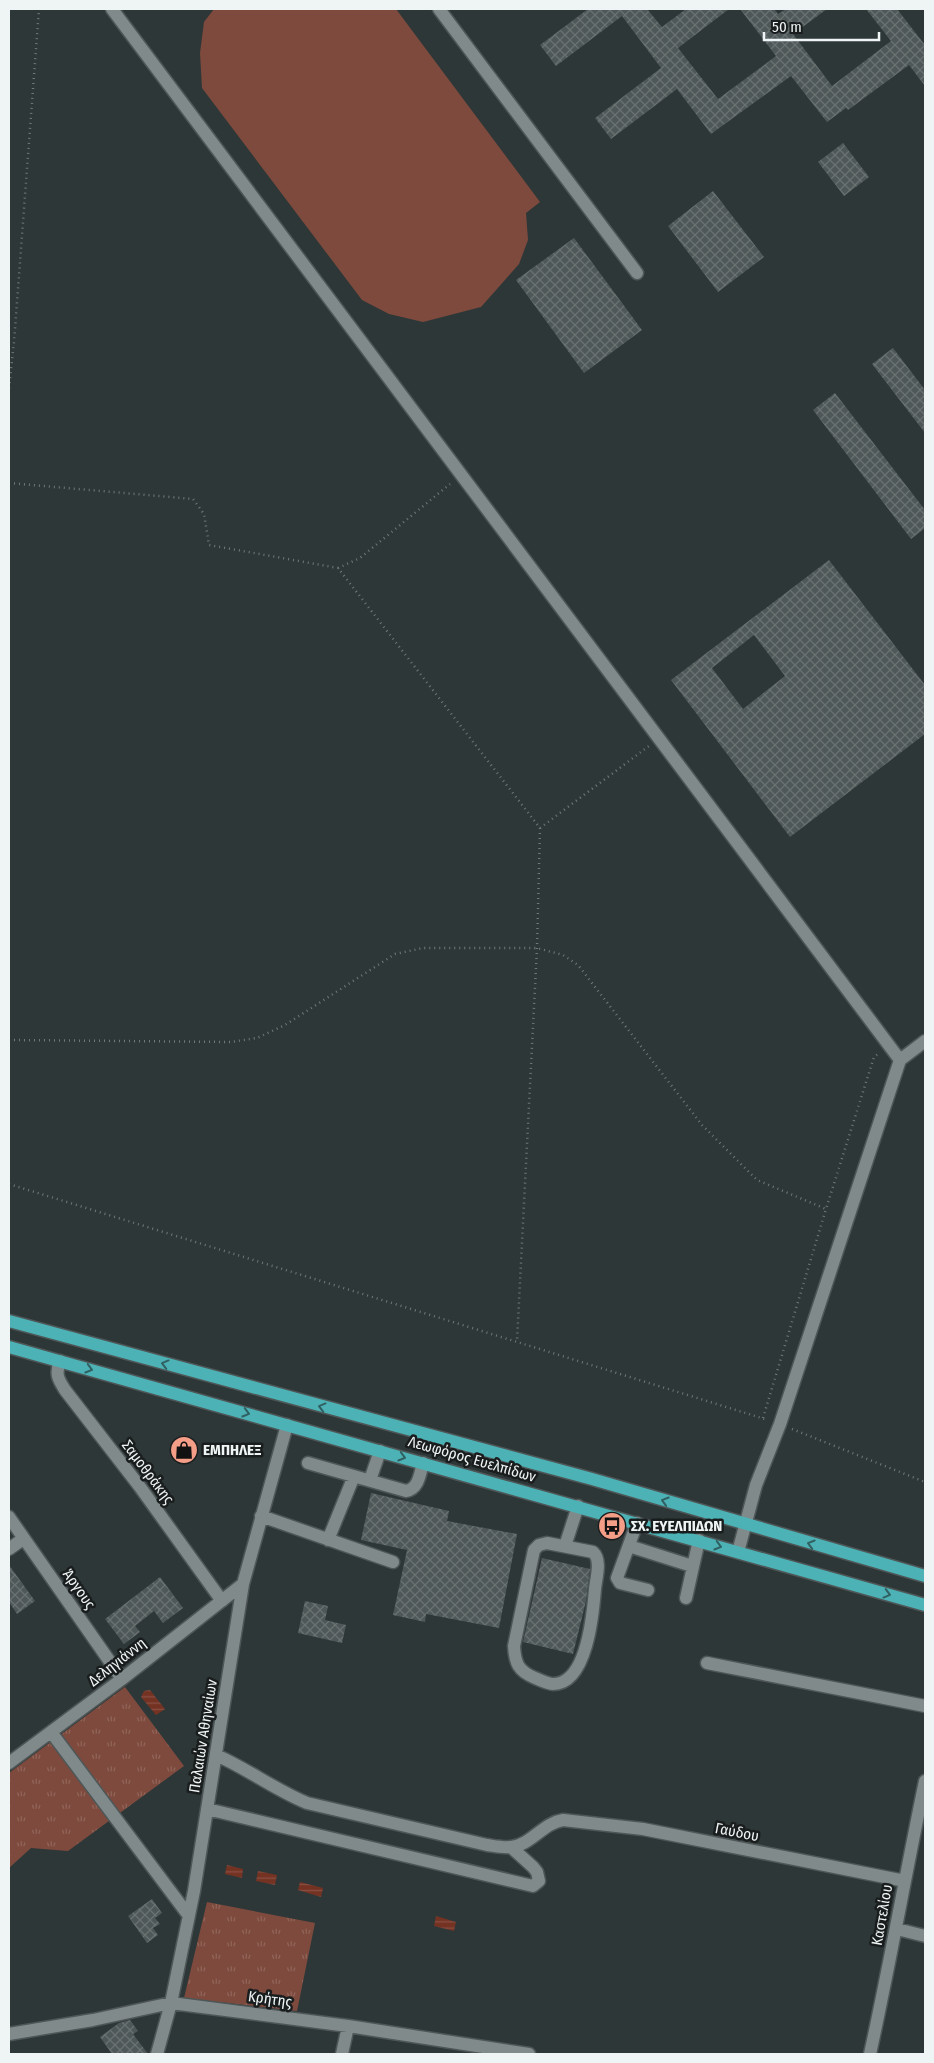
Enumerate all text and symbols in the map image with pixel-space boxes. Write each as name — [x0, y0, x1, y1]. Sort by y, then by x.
scale bar — [764, 10, 879, 42]
text: 50 m — [772, 18, 802, 36]
one-way arrow — [162, 1359, 170, 1369]
one-way arrow — [85, 1364, 93, 1374]
one-way arrow — [319, 1402, 327, 1412]
one-way arrow — [241, 1407, 250, 1418]
street label: Λεωφόρος Ευελπίδων — [406, 1432, 538, 1486]
shop icon: ΕΜΠΗΛΕΞ — [169, 1435, 199, 1465]
street label: Σαμοθράκης — [118, 1436, 178, 1508]
place label: ΕΜΠΗΛΕΞ — [203, 1441, 261, 1459]
one-way arrow — [398, 1451, 407, 1462]
one-way arrow — [662, 1496, 670, 1506]
bus stop icon: ΣΧ. ΕΥΕΛΠΙΔΩΝ — [597, 1511, 627, 1541]
place label: ΣΧ. ΕΥΕΛΠΙΔΩΝ — [631, 1517, 722, 1535]
one-way arrow — [714, 1540, 723, 1551]
one-way arrow — [807, 1540, 815, 1550]
street label: Άργους — [59, 1566, 100, 1613]
one-way arrow — [883, 1589, 891, 1599]
street label: Δεληγιάννη — [85, 1634, 149, 1690]
street label: Παλαιών Αθηναίων — [185, 1678, 221, 1794]
street label: Γαύδου — [713, 1819, 761, 1845]
street label: Καστελίου — [868, 1883, 896, 1947]
street label: Κρήτης — [247, 1987, 294, 2011]

